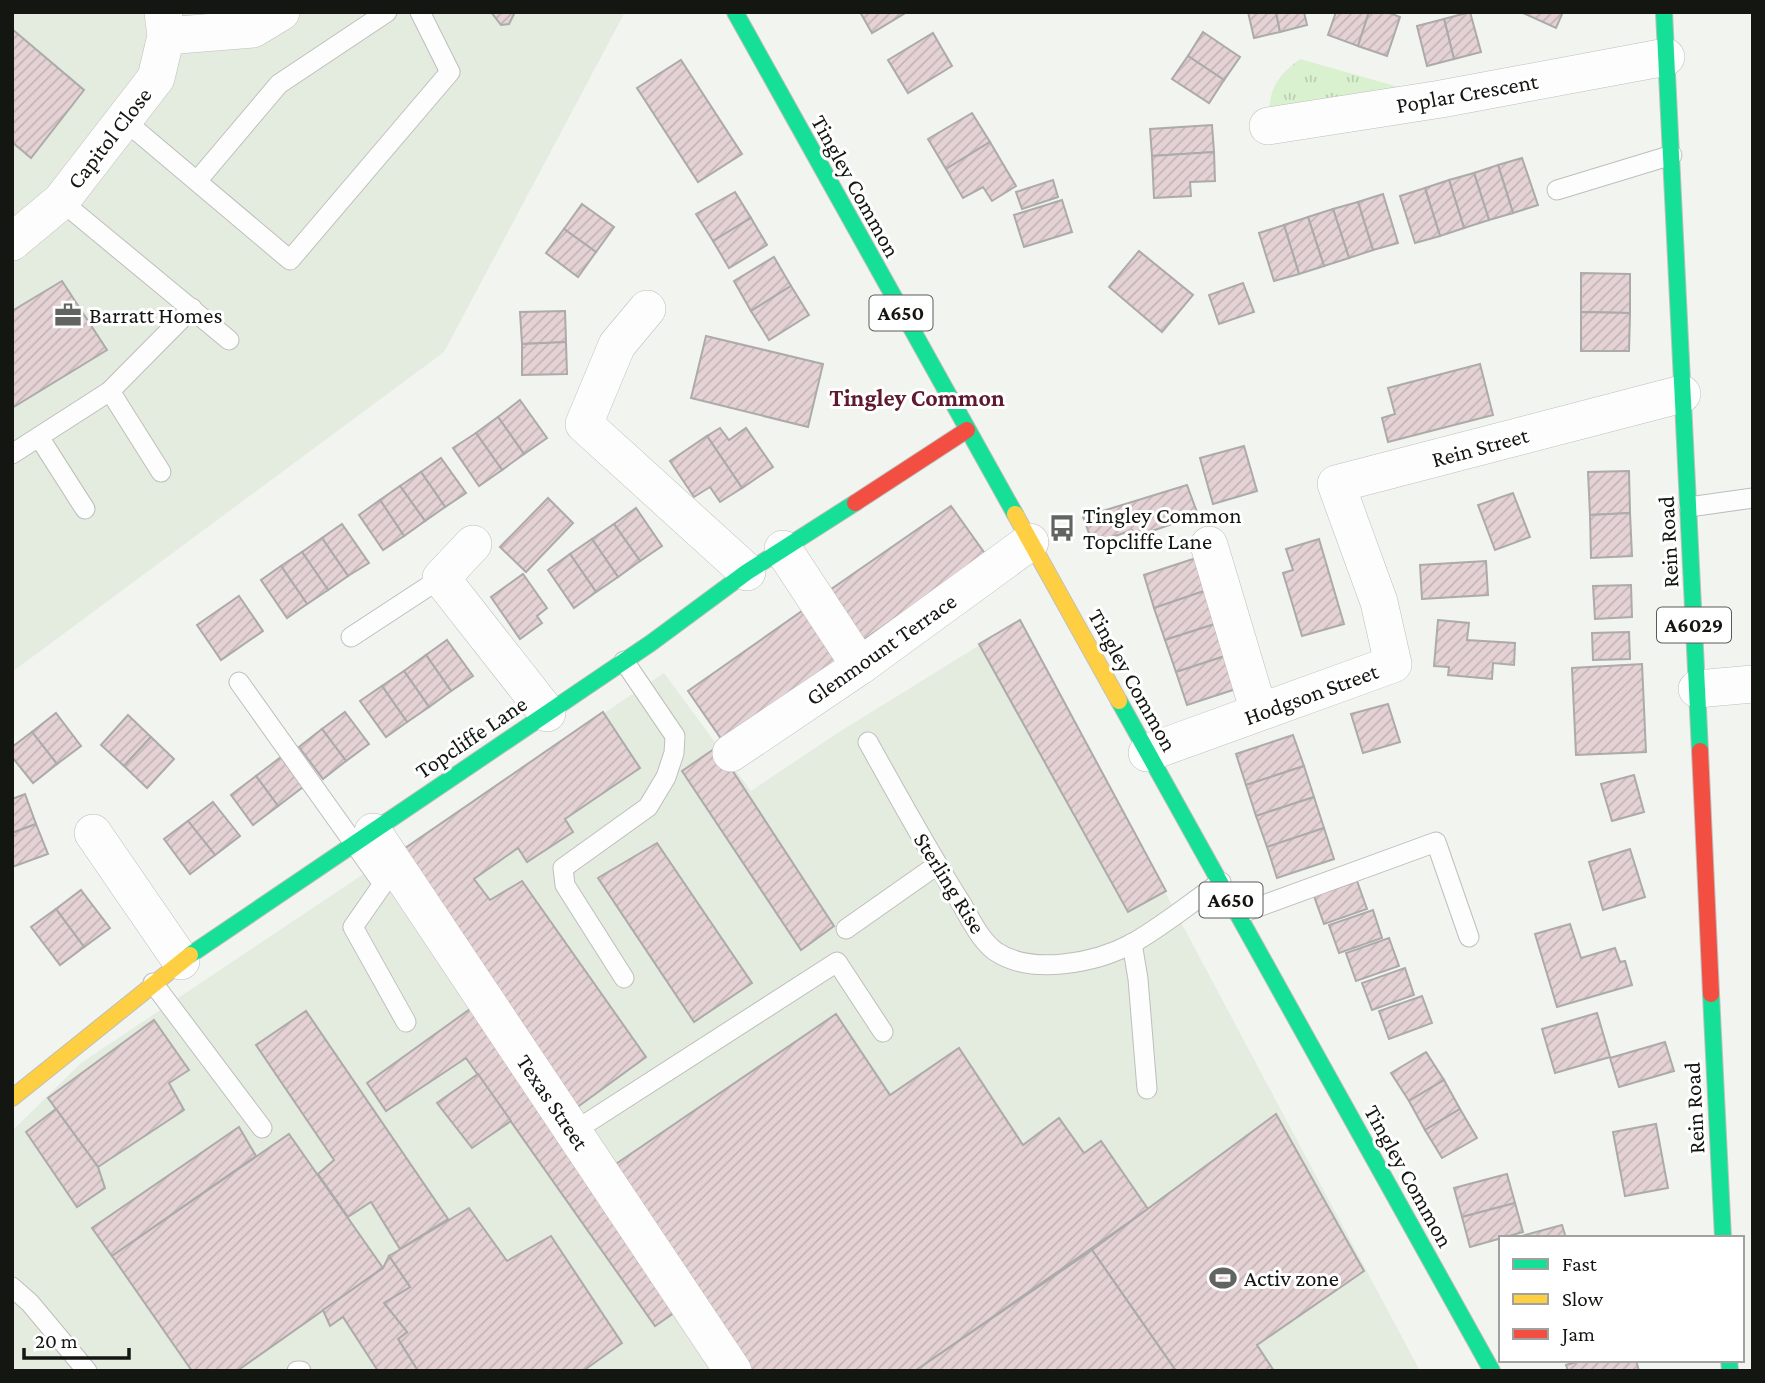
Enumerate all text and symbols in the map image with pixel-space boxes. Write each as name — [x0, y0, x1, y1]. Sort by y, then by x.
street label: Poplar Crescent — [1394, 68, 1540, 118]
street label: Capitol Close — [61, 82, 157, 194]
street label: Tingley Common — [806, 110, 906, 262]
road number: A650 — [870, 296, 932, 330]
office icon: Barratt Homes — [53, 300, 83, 330]
place label: Barratt Homes — [89, 302, 222, 328]
district label: Tingley Common — [829, 384, 1005, 411]
street label: Rein Street — [1429, 422, 1532, 472]
street label: Rein Road — [1653, 495, 1683, 589]
place label: Tingley Common Topcliffe Lane — [1083, 502, 1242, 554]
bus stop icon: Tingley Common Topcliffe Lane — [1047, 513, 1077, 543]
street label: Glenmount Terrace — [801, 588, 961, 710]
street label: Tingley Common — [1083, 604, 1183, 756]
road number: A6029 — [1657, 608, 1731, 642]
street label: Hodgson Street — [1240, 658, 1382, 730]
street label: Topcliffe Lane — [410, 690, 532, 784]
street label: Sterling Rise — [909, 828, 991, 938]
road number: A650 — [1200, 883, 1262, 918]
street label: Texas Street — [511, 1049, 595, 1155]
street label: Rein Road — [1679, 1061, 1709, 1155]
street label: Tingley Common — [1359, 1100, 1459, 1252]
legend — [1499, 1236, 1744, 1362]
text: Fast — [1562, 1252, 1598, 1276]
sports icon: Activ zone — [1208, 1263, 1238, 1293]
place label: Activ zone — [1244, 1265, 1339, 1291]
text: Slow — [1562, 1287, 1604, 1311]
scale bar — [24, 1316, 130, 1360]
text: Jam — [1560, 1322, 1595, 1346]
text: 20 m — [35, 1329, 78, 1353]

